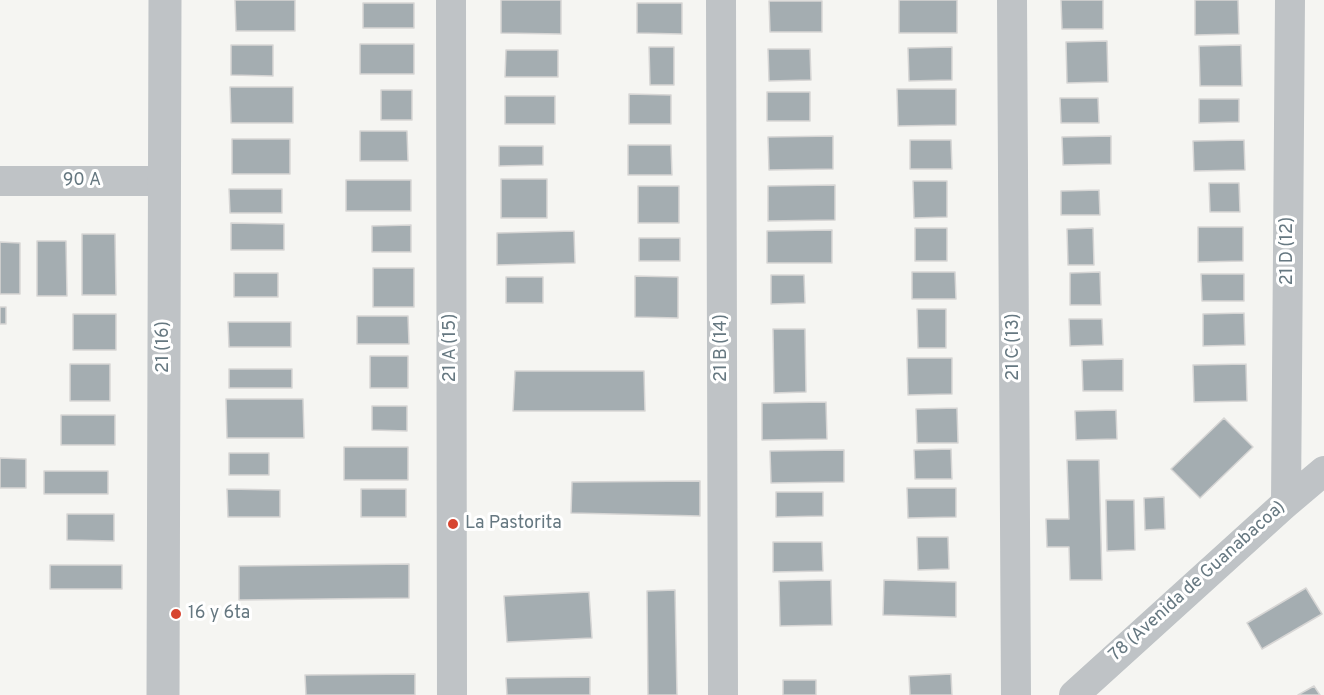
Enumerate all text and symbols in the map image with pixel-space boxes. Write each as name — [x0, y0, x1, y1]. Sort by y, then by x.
street label: 90 A — [63, 170, 101, 192]
street label: 21 D (12) — [1277, 217, 1299, 285]
street label: 21 C (13) — [1003, 313, 1025, 381]
street label: 21 A (15) — [440, 314, 462, 382]
street label: 21 B (14) — [711, 314, 733, 382]
street label: 21 (16) — [153, 321, 175, 373]
street label: 78 (Avenida de Guanabacoa) — [1105, 497, 1291, 667]
place label: La Pastorita — [465, 513, 562, 535]
marker: La Pastorita — [446, 517, 460, 531]
place label: 16 y 6ta — [188, 603, 250, 625]
marker: 16 y 6ta — [169, 607, 183, 621]

